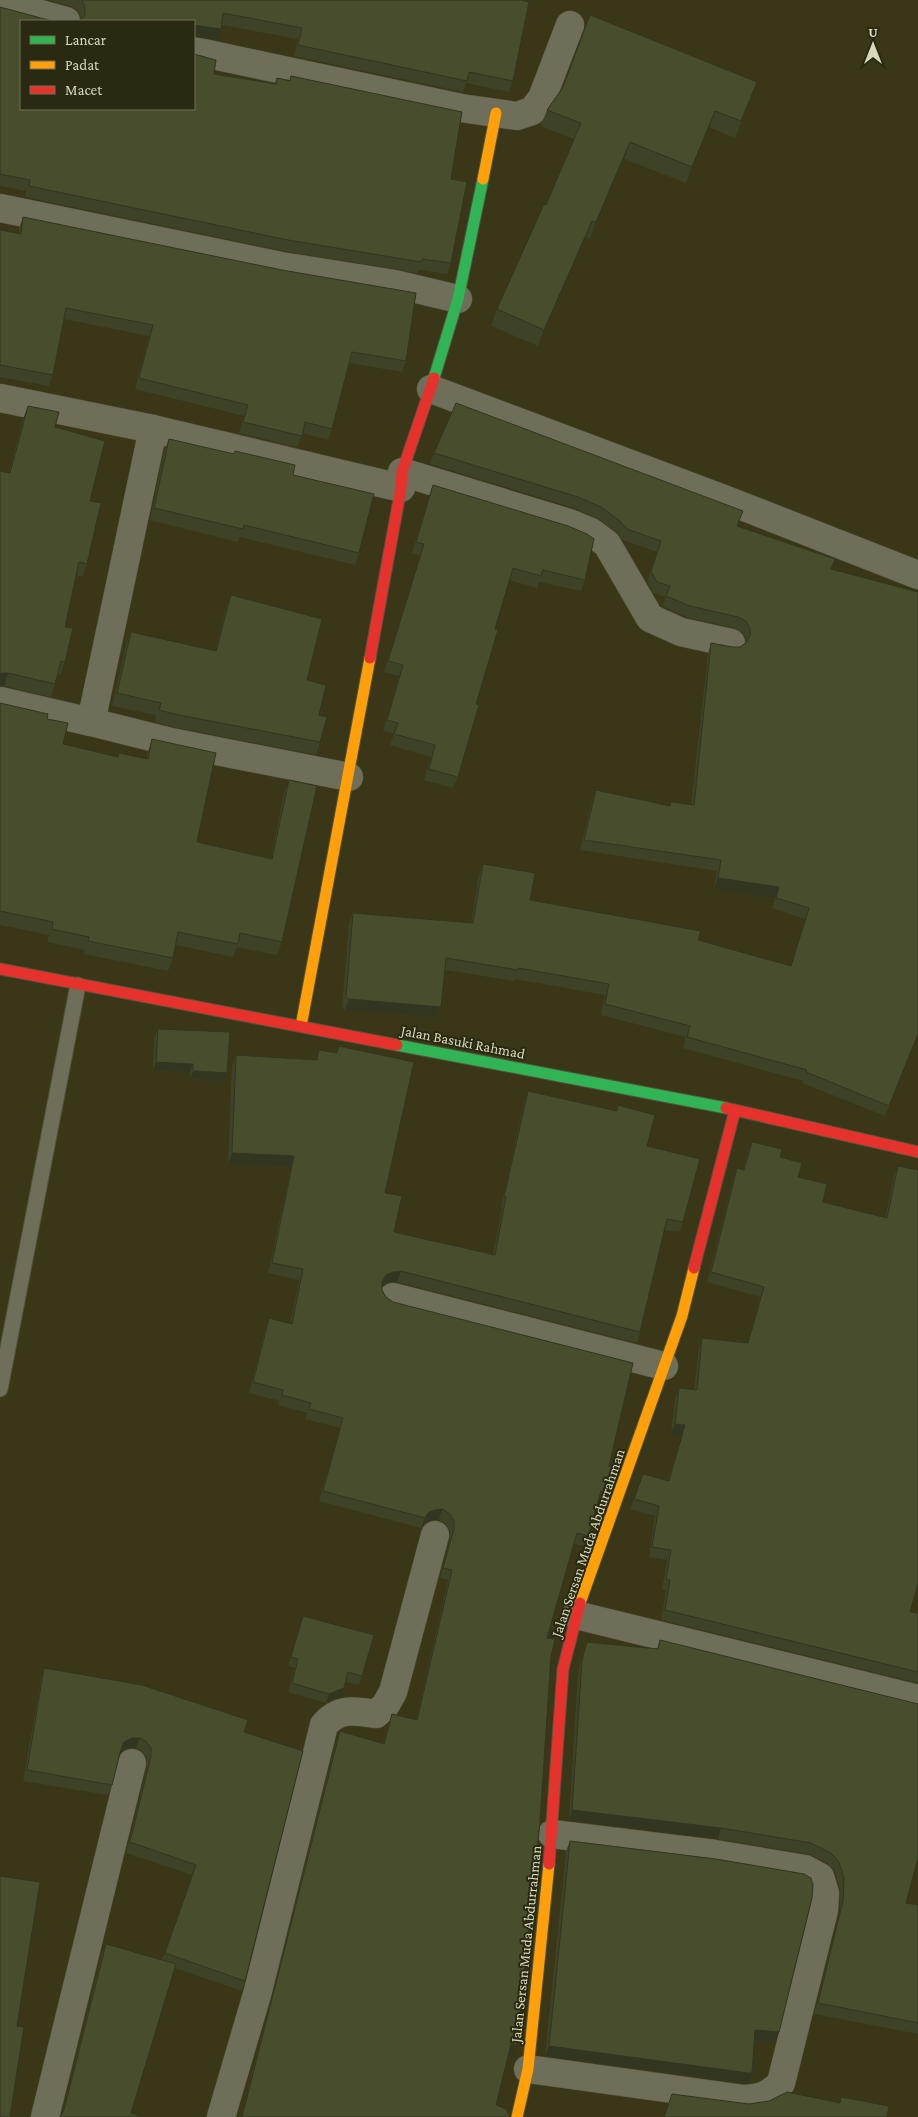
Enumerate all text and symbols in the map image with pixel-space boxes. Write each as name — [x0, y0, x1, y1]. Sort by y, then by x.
legend — [20, 20, 195, 110]
north arrow — [848, 20, 898, 70]
text: U — [868, 24, 878, 40]
text: Lancar — [65, 32, 107, 48]
text: Padat — [65, 57, 100, 73]
text: Macet — [65, 82, 103, 98]
street label: Jalan Basuki Rahmad — [397, 1022, 527, 1063]
street label: Jalan Sersan Muda Abdurrahman — [548, 1447, 629, 1642]
street label: Jalan Sersan Muda Abdurrahman — [507, 1845, 545, 2045]

